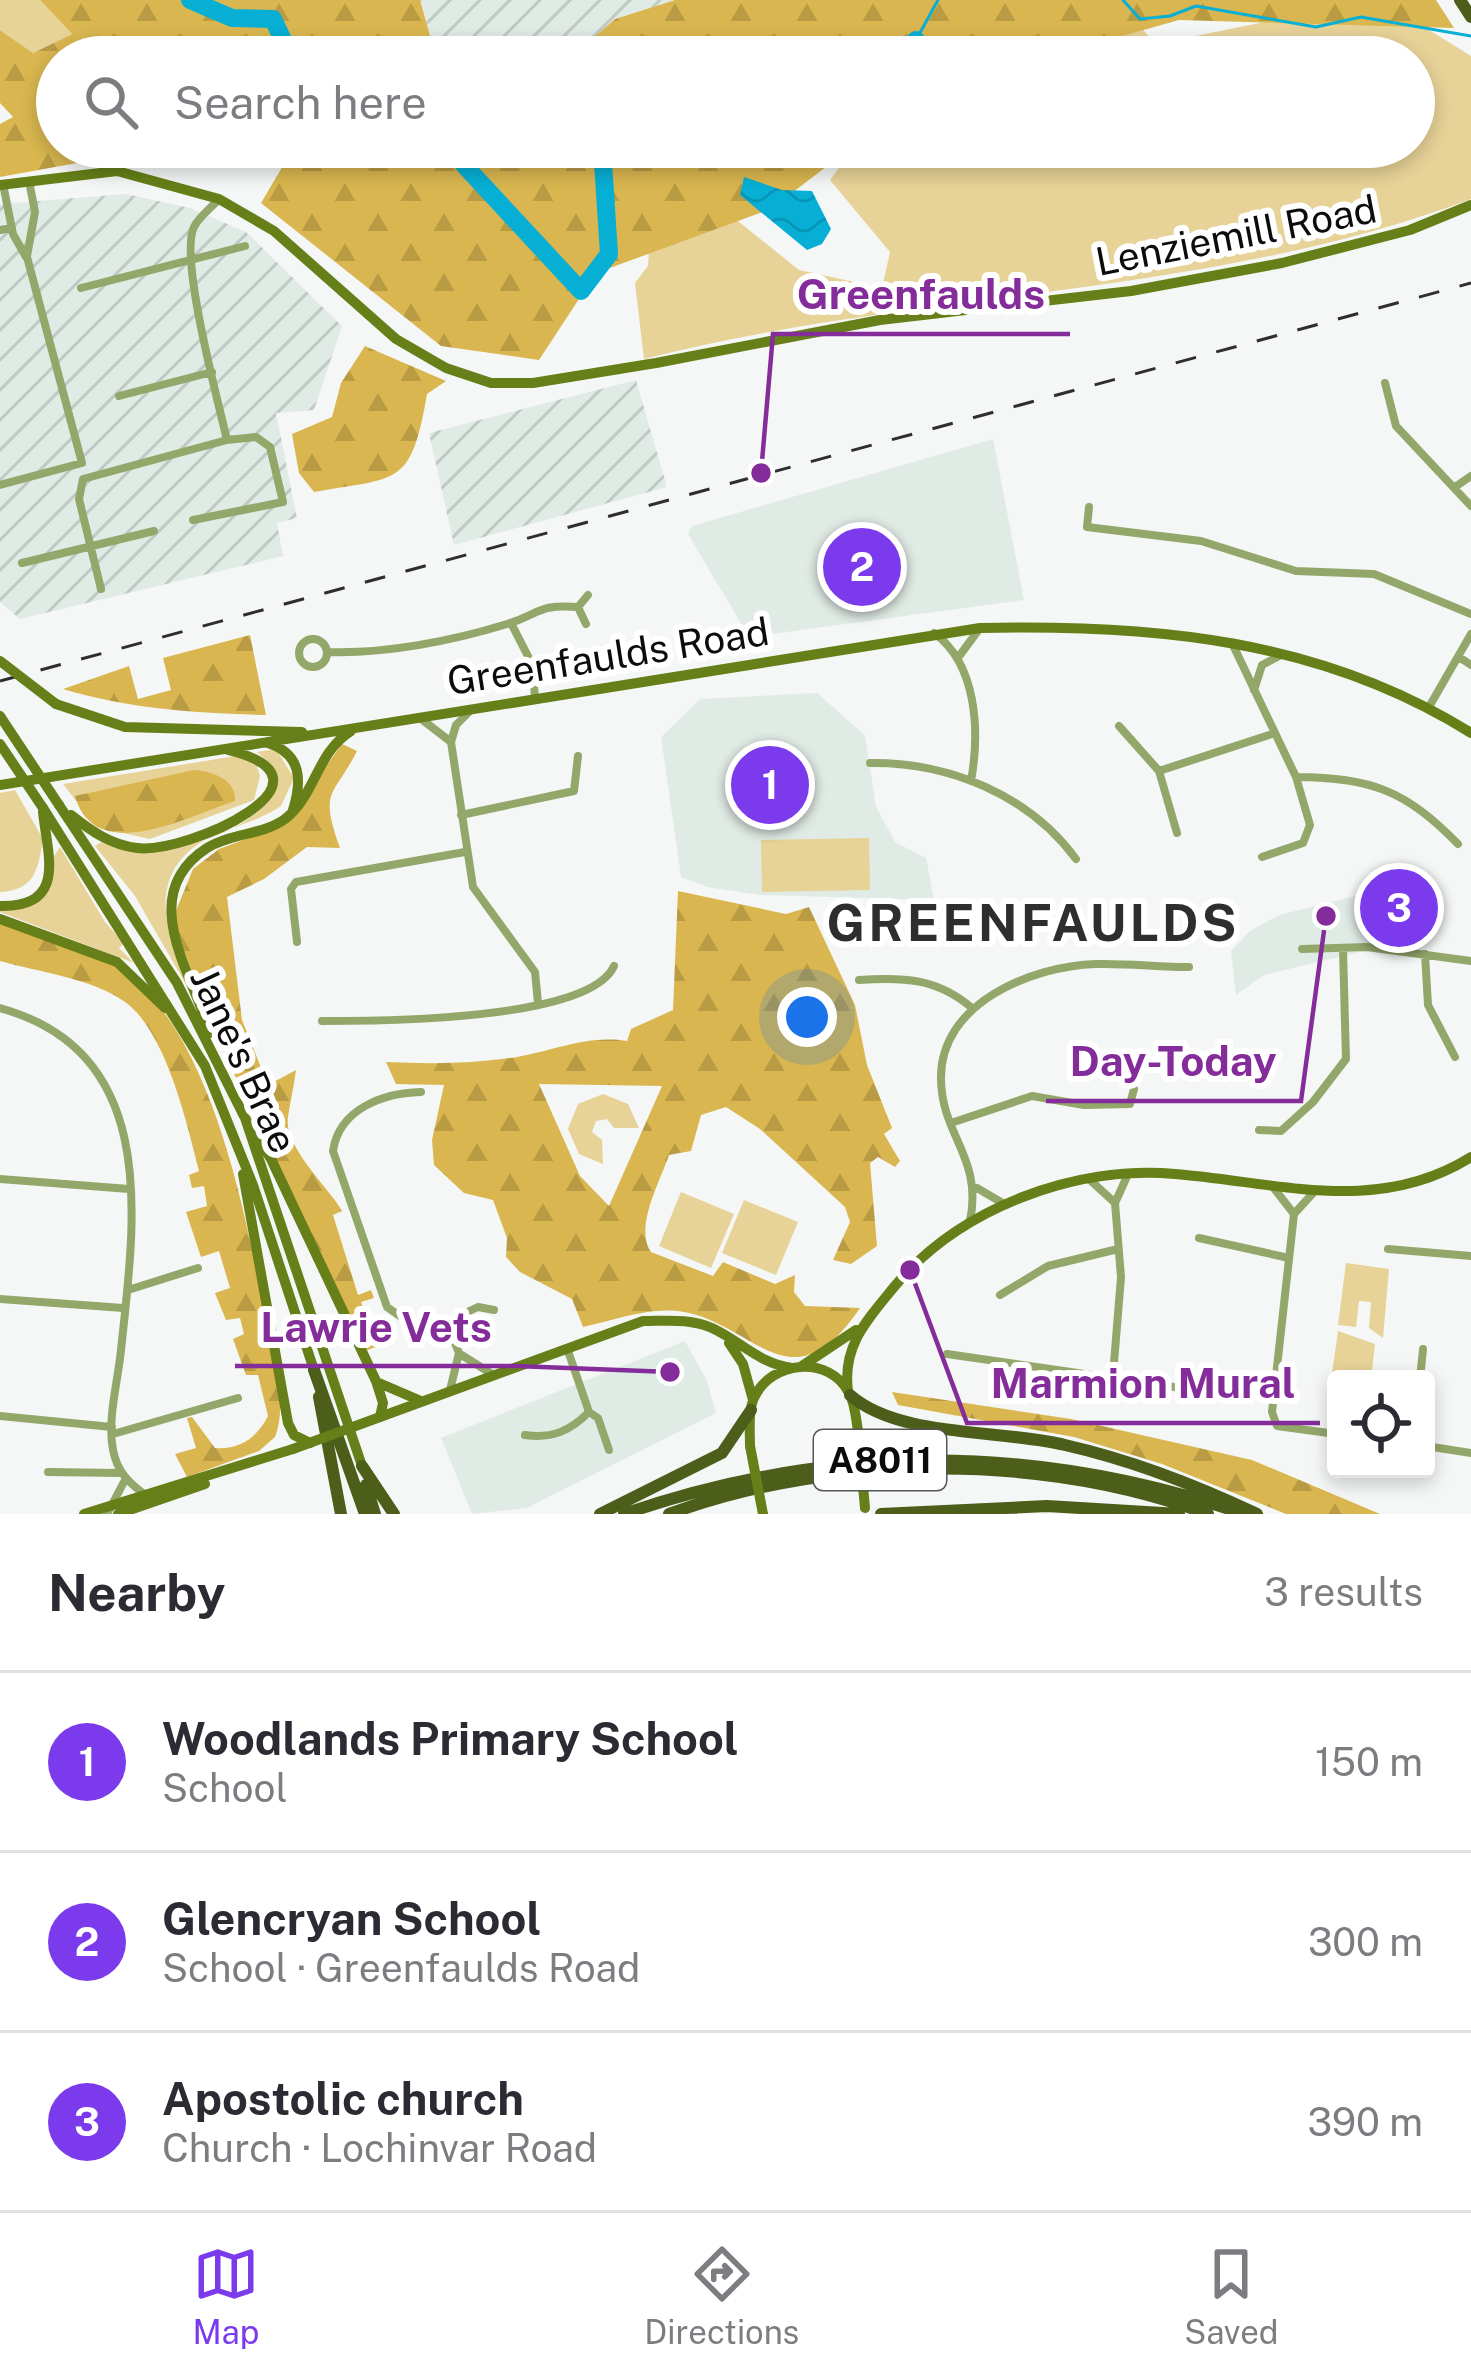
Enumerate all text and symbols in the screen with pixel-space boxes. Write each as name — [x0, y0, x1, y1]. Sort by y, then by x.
search box — [36, 36, 1435, 168]
icon: search — [78, 69, 144, 135]
text: Search here — [174, 76, 427, 129]
street label: Lenziemill Road — [1092, 185, 1380, 285]
callout: Greenfaulds — [773, 256, 1070, 334]
text: Greenfaulds — [797, 269, 1045, 318]
pin: 2 — [823, 522, 901, 612]
street label: Greenfaulds Road — [444, 608, 772, 704]
pin: 1 — [731, 740, 809, 830]
pin: 3 — [1360, 863, 1438, 953]
district label: GREENFAULDS — [827, 893, 1239, 952]
street label: Jane's Brae — [181, 960, 307, 1160]
your location — [777, 987, 837, 1047]
callout: Day-Today — [1046, 1023, 1301, 1101]
text: Day-Today — [1069, 1036, 1277, 1085]
callout: Lawrie Vets — [235, 1288, 516, 1366]
text: Lawrie Vets — [260, 1302, 492, 1351]
callout: Marmion Mural — [967, 1345, 1320, 1423]
text: Marmion Mural — [990, 1358, 1296, 1407]
map controls — [1327, 1370, 1435, 1478]
button: locate — [1327, 1370, 1435, 1478]
road number: A8011 — [814, 1430, 946, 1490]
text: Nearby — [48, 1563, 225, 1622]
text: 3 results — [1264, 1569, 1423, 1615]
text: Woodlands Primary School — [162, 1712, 739, 1765]
text: 1 — [79, 1739, 95, 1785]
text: 150 m — [1315, 1739, 1423, 1785]
text: School — [162, 1765, 287, 1811]
text: Glencryan School — [162, 1892, 541, 1945]
text: 2 — [75, 1919, 99, 1965]
text: 300 m — [1308, 1919, 1423, 1965]
text: School · Greenfaulds Road — [162, 1945, 640, 1991]
text: Apostolic church — [162, 2072, 524, 2125]
text: 3 — [74, 2099, 100, 2145]
text: 390 m — [1308, 2099, 1423, 2145]
text: Church · Lochinvar Road — [162, 2125, 597, 2171]
tab: Map — [192, 2241, 259, 2351]
tab: Directions — [644, 2241, 799, 2351]
tab: Saved — [1184, 2241, 1279, 2351]

